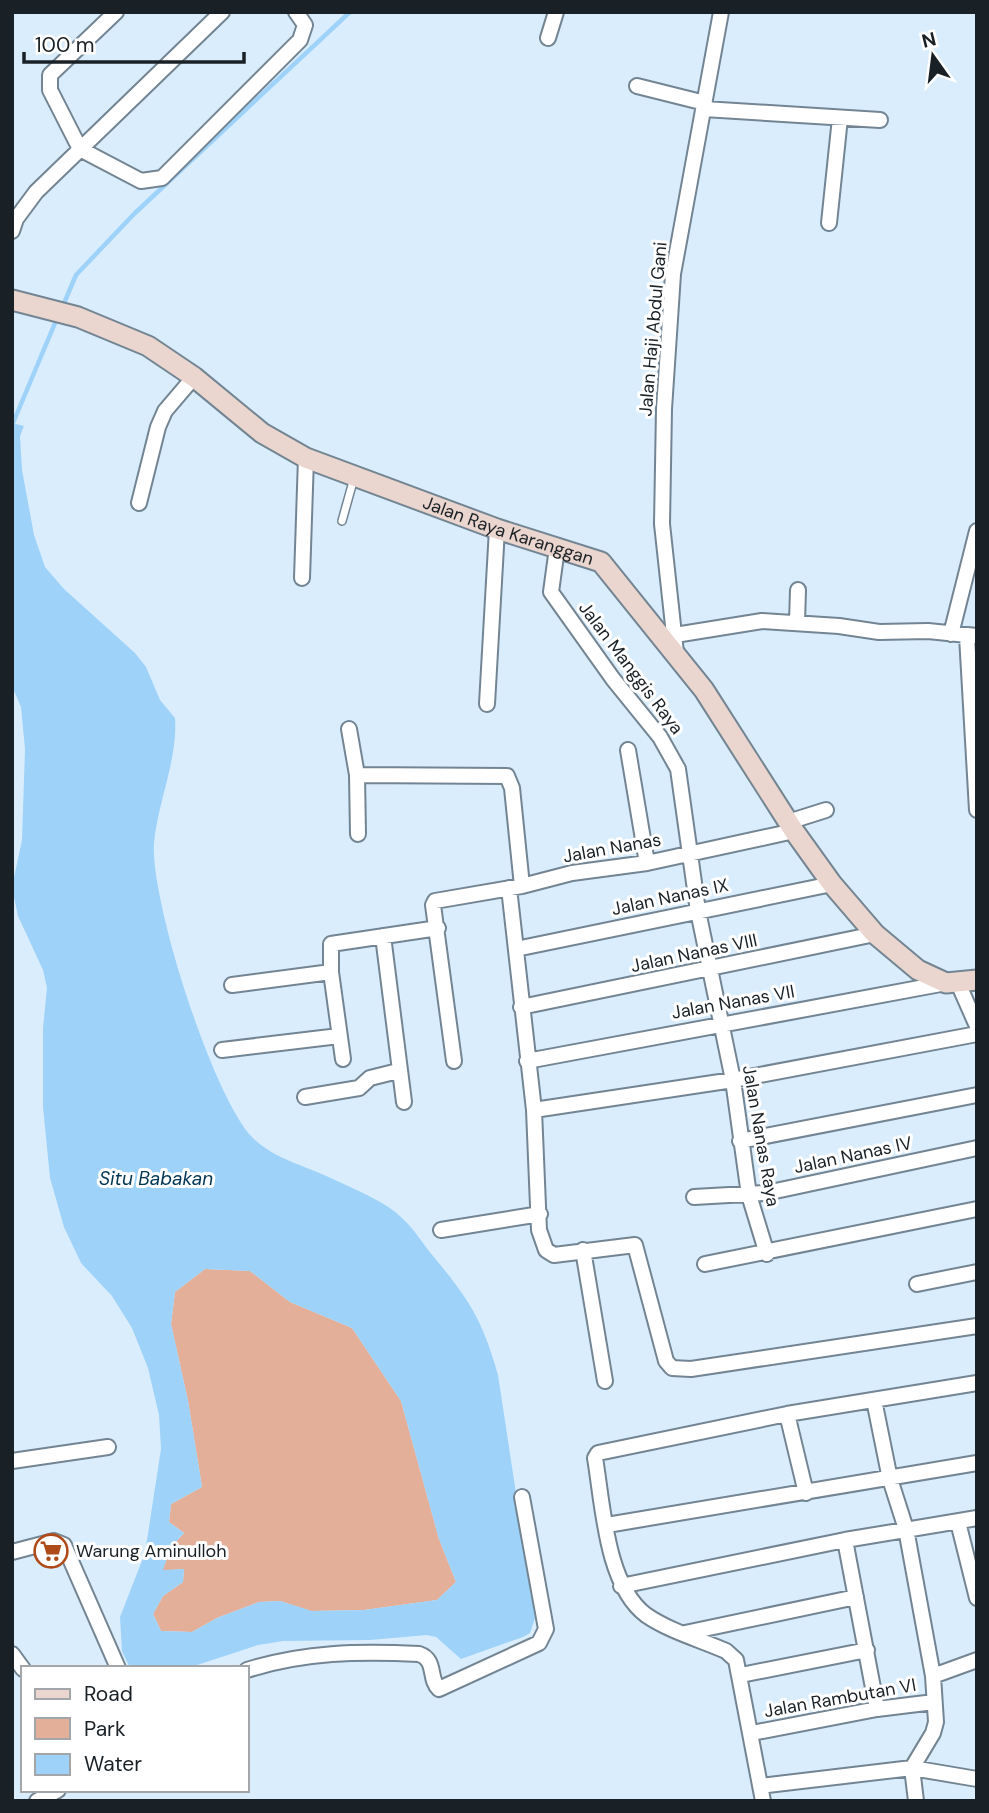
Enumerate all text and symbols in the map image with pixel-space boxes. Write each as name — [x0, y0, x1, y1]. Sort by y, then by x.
scale bar — [24, 21, 245, 65]
north arrow — [898, 21, 968, 91]
text: N — [919, 26, 939, 54]
text: 100 m — [35, 31, 95, 59]
street label: Jalan Haji Abdul Gani — [633, 241, 673, 417]
street label: Jalan Raya Karanggan — [419, 490, 596, 571]
street label: Jalan Manggis Raya — [573, 597, 689, 739]
street label: Jalan Nanas — [561, 828, 663, 868]
street label: Jalan Nanas IX — [609, 873, 731, 921]
street label: Jalan Nanas VIII — [629, 928, 759, 978]
street label: Jalan Nanas VII — [670, 979, 796, 1025]
street label: Jalan Nanas Raya — [737, 1063, 785, 1209]
street label: Jalan Nanas IV — [792, 1131, 914, 1179]
water label: Situ Babakan — [99, 1166, 213, 1191]
supermarket icon: Warung Aminulloh — [32, 1532, 70, 1570]
place label: Warung Aminulloh — [76, 1539, 226, 1563]
legend — [21, 1666, 248, 1792]
street label: Jalan Rambutan VI — [762, 1673, 918, 1723]
text: Road — [84, 1680, 133, 1708]
text: Park — [84, 1715, 126, 1743]
text: Water — [84, 1750, 142, 1778]

